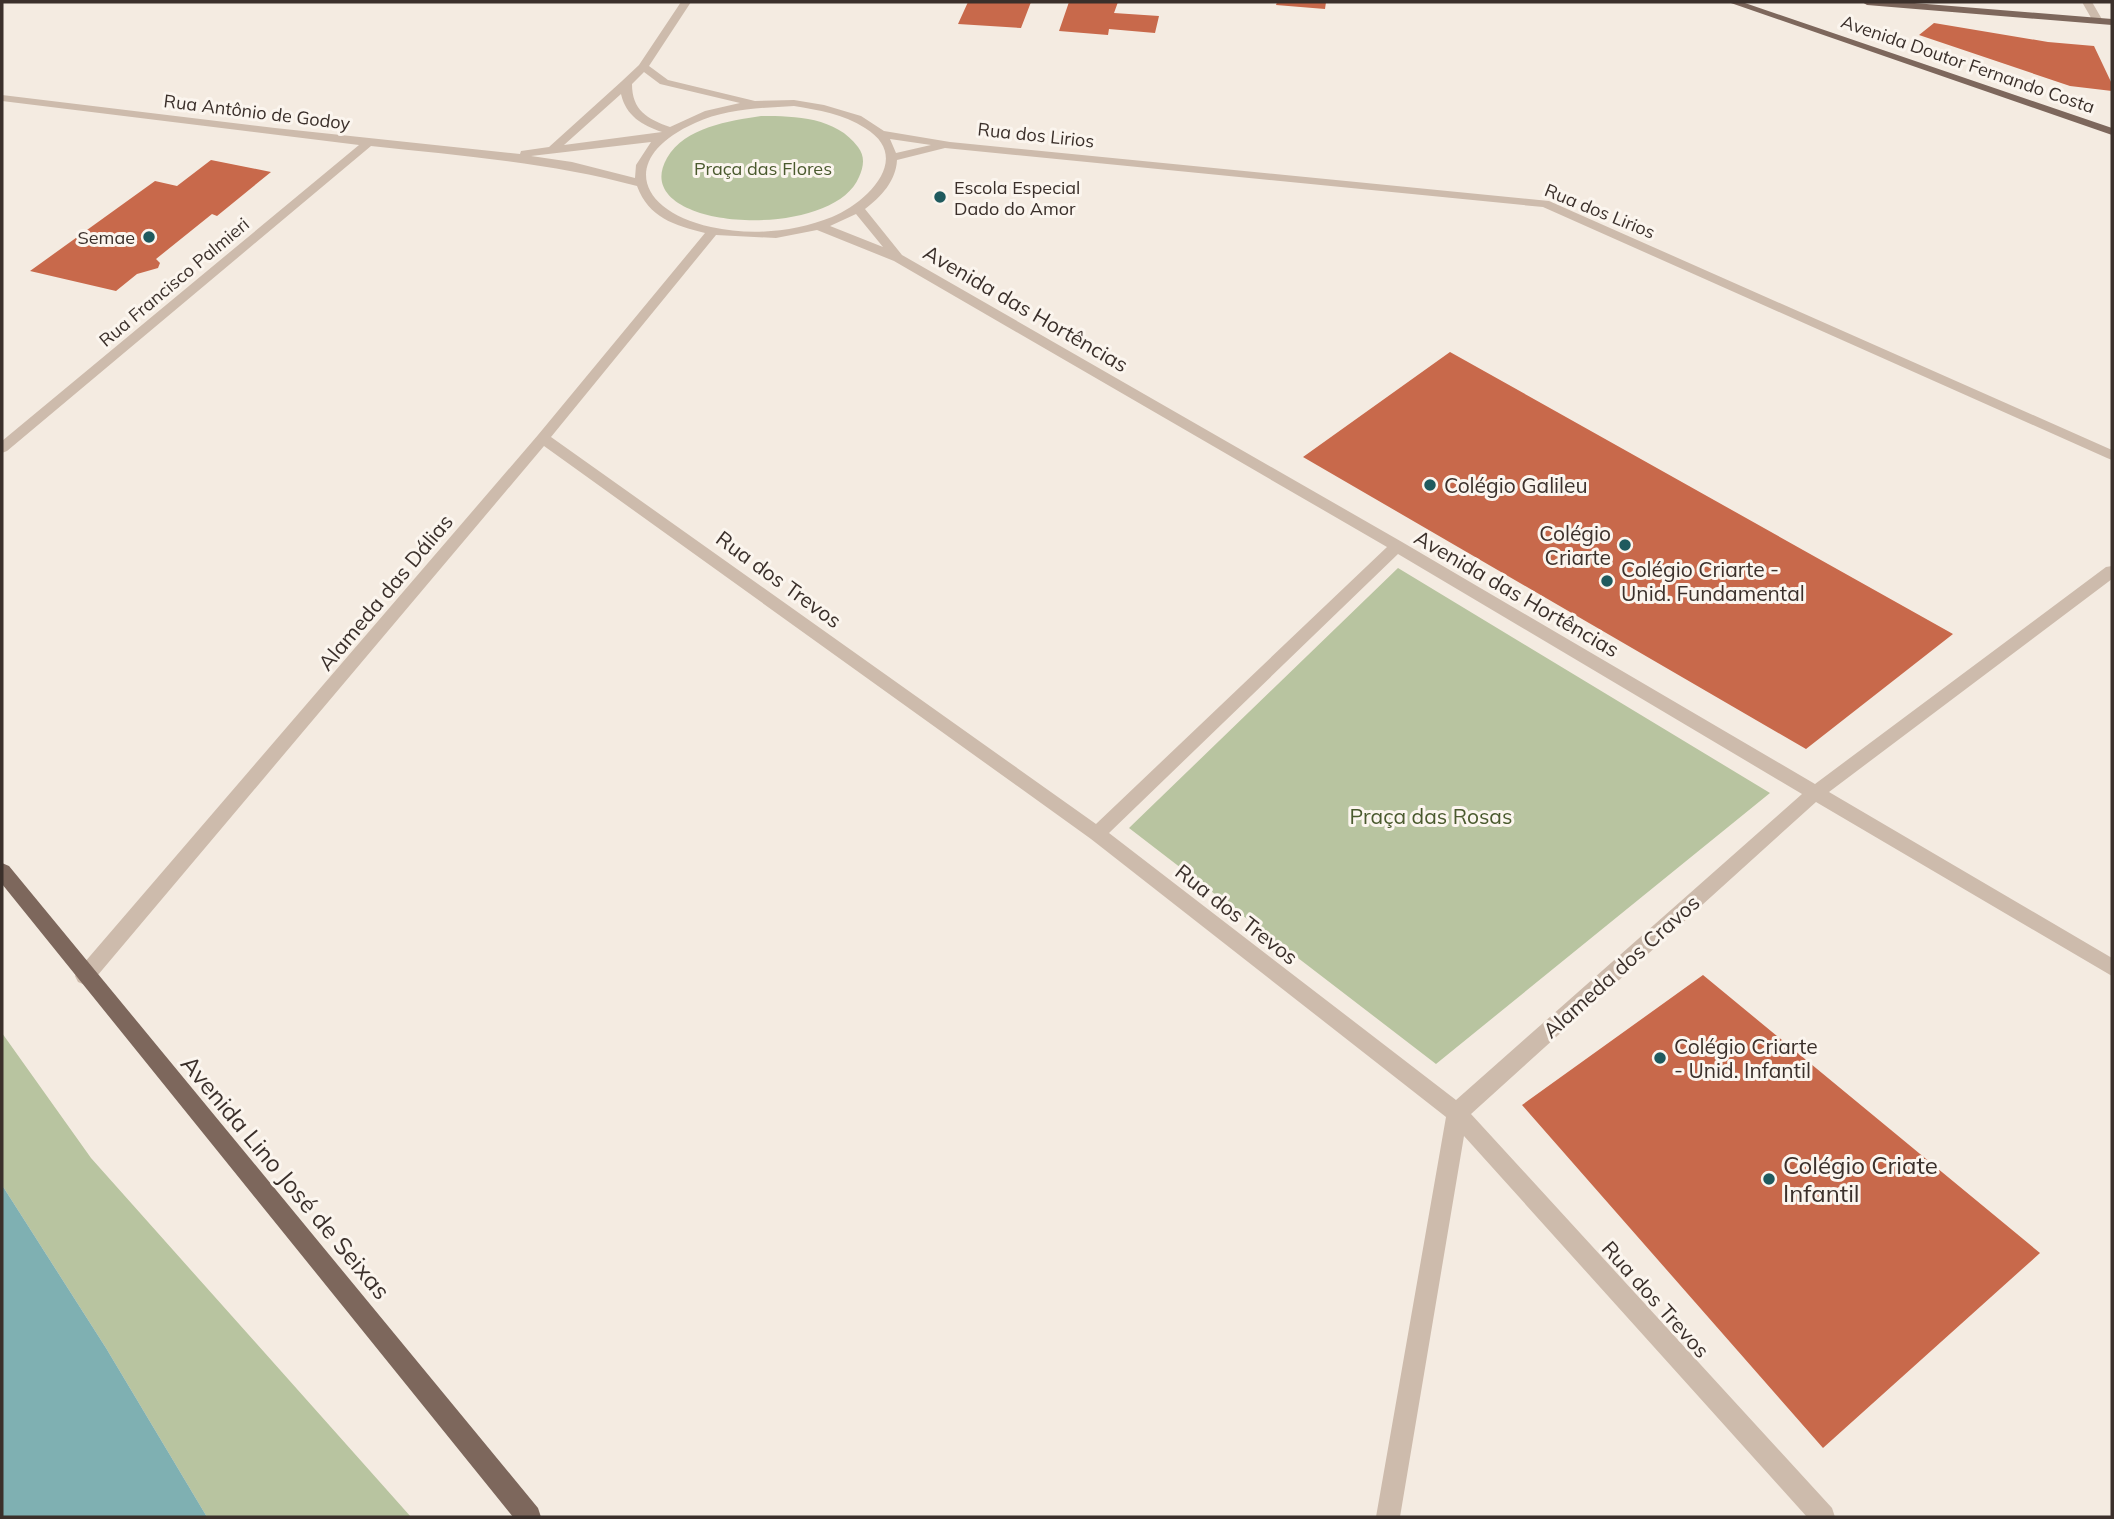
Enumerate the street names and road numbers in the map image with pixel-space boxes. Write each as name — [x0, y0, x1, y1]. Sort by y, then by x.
street label: Avenida Doutor Fernando Costa — [1838, 10, 2098, 118]
street label: Rua Antônio de Godoy — [162, 89, 352, 135]
street label: Rua dos Lirios — [977, 117, 1096, 153]
street label: Rua dos Lirios — [1541, 178, 1659, 244]
street label: Rua Francisco Palmieri — [94, 212, 254, 352]
street label: Avenida das Hortências — [919, 239, 1133, 377]
street label: Alameda das Dálias — [312, 509, 458, 675]
street label: Avenida das Hortências — [1410, 524, 1624, 662]
street label: Rua dos Trevos — [711, 525, 847, 633]
street label: Rua dos Trevos — [1170, 858, 1304, 970]
street label: Alameda dos Cravos — [1537, 889, 1705, 1043]
street label: Avenida Lino José de Seixas — [175, 1049, 397, 1305]
street label: Rua dos Trevos — [1597, 1235, 1715, 1363]

